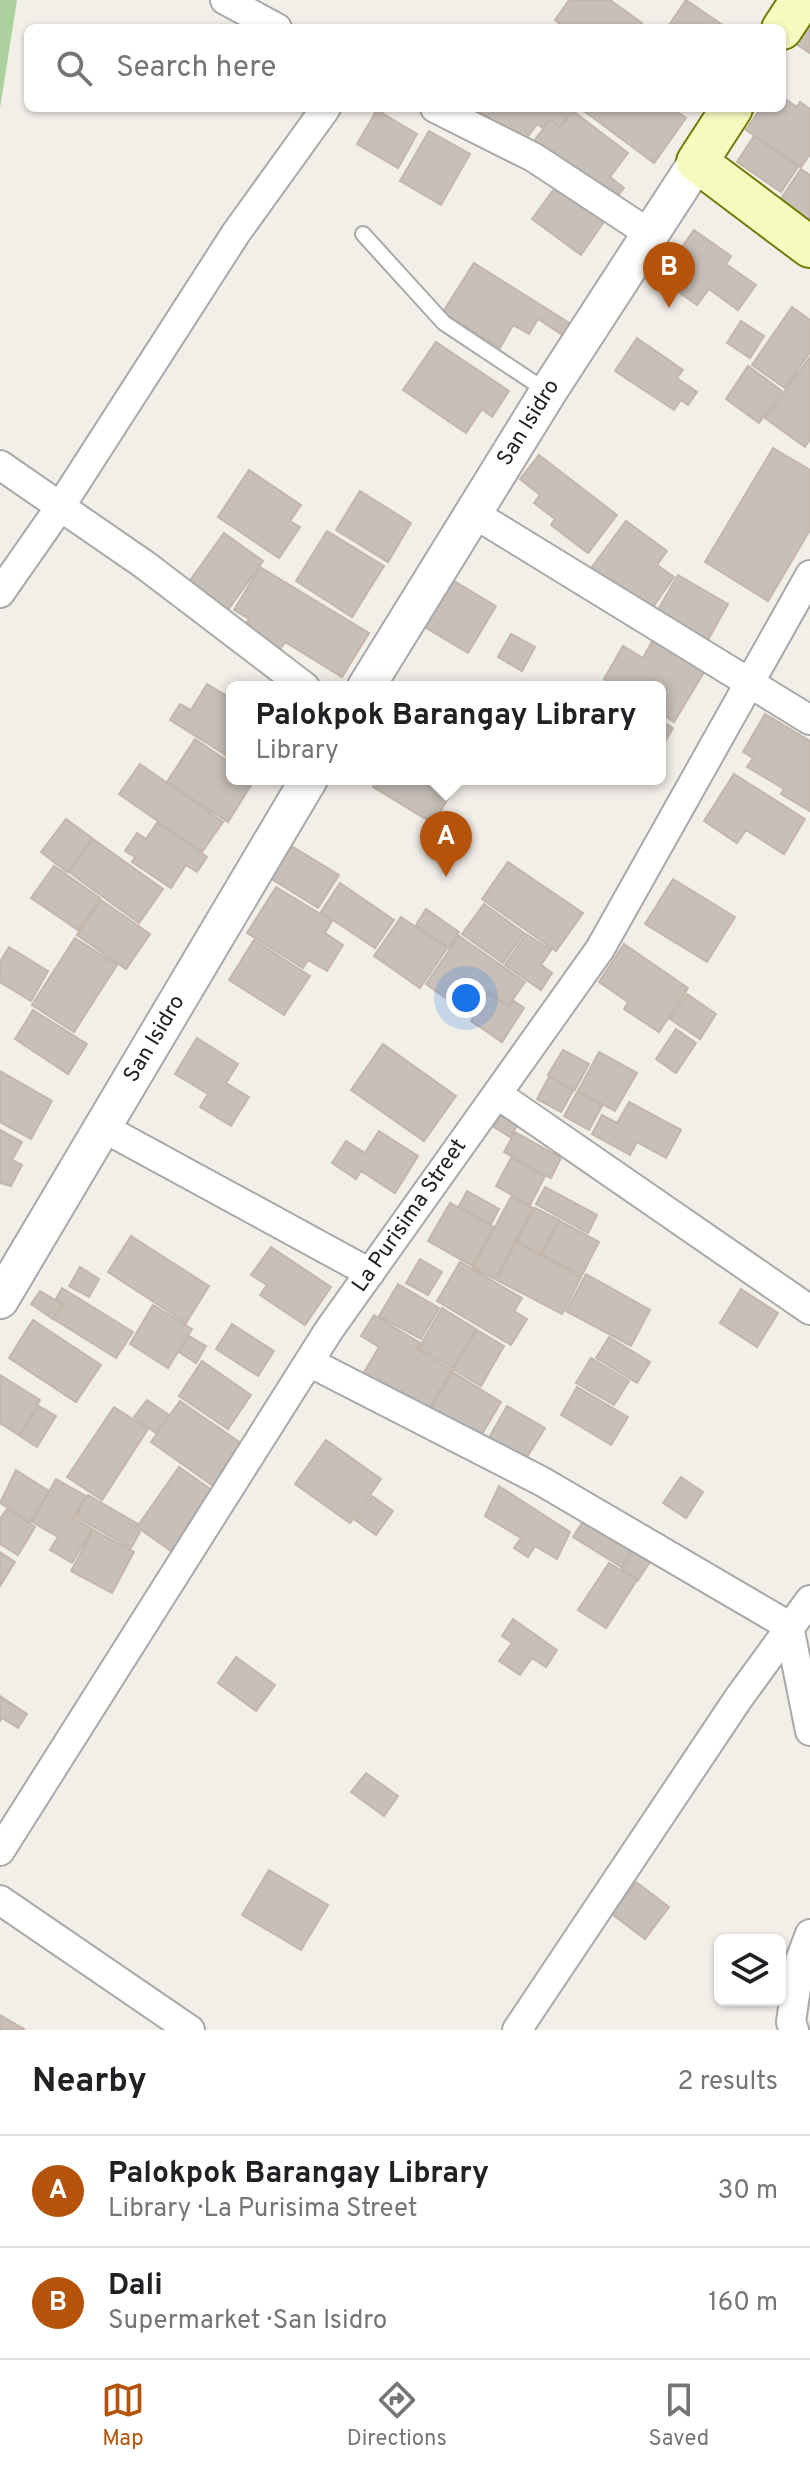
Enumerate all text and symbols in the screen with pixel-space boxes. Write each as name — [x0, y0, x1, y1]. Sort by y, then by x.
search box — [24, 24, 786, 112]
icon: search — [52, 46, 96, 90]
text: Search here — [116, 50, 276, 87]
pin: B — [643, 242, 695, 308]
street label: San Isidro — [492, 375, 566, 471]
popup — [226, 681, 666, 785]
text: Palokpok Barangay Library — [255, 698, 637, 735]
text: Library — [255, 735, 339, 768]
pin: A — [420, 811, 472, 877]
your location — [446, 978, 486, 1018]
street label: San Isidro — [118, 991, 192, 1087]
street label: La Purisima Street — [347, 1134, 473, 1298]
map controls — [714, 1934, 786, 2006]
button: layers — [714, 1934, 786, 2006]
text: Nearby — [32, 2061, 147, 2104]
text: 2 results — [678, 2066, 778, 2099]
text: Palokpok Barangay Library — [108, 2156, 489, 2193]
text: A — [49, 2175, 67, 2208]
text: 30 m — [718, 2175, 778, 2208]
text: Library · La Purisima Street — [108, 2193, 418, 2226]
text: Dali — [108, 2268, 163, 2305]
text: B — [49, 2287, 67, 2320]
text: 160 m — [708, 2287, 778, 2320]
text: Supermarket · San Isidro — [108, 2305, 387, 2338]
tab: Map — [101, 2378, 145, 2453]
tab: Directions — [347, 2378, 447, 2453]
tab: Saved — [649, 2378, 709, 2453]

